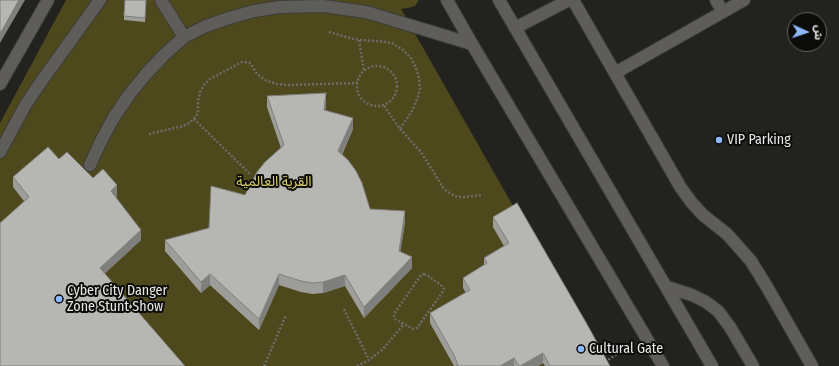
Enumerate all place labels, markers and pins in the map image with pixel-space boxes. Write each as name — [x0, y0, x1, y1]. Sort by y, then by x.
place label: VIP Parking — [727, 132, 791, 148]
marker: VIP Parking — [714, 135, 724, 145]
place label: Cyber City Danger Zone Stunt Show — [67, 283, 167, 316]
marker: Cyber City Danger Zone Stunt Show — [54, 294, 64, 304]
place label: Cultural Gate — [589, 341, 663, 357]
marker: Cultural Gate — [576, 344, 586, 354]

